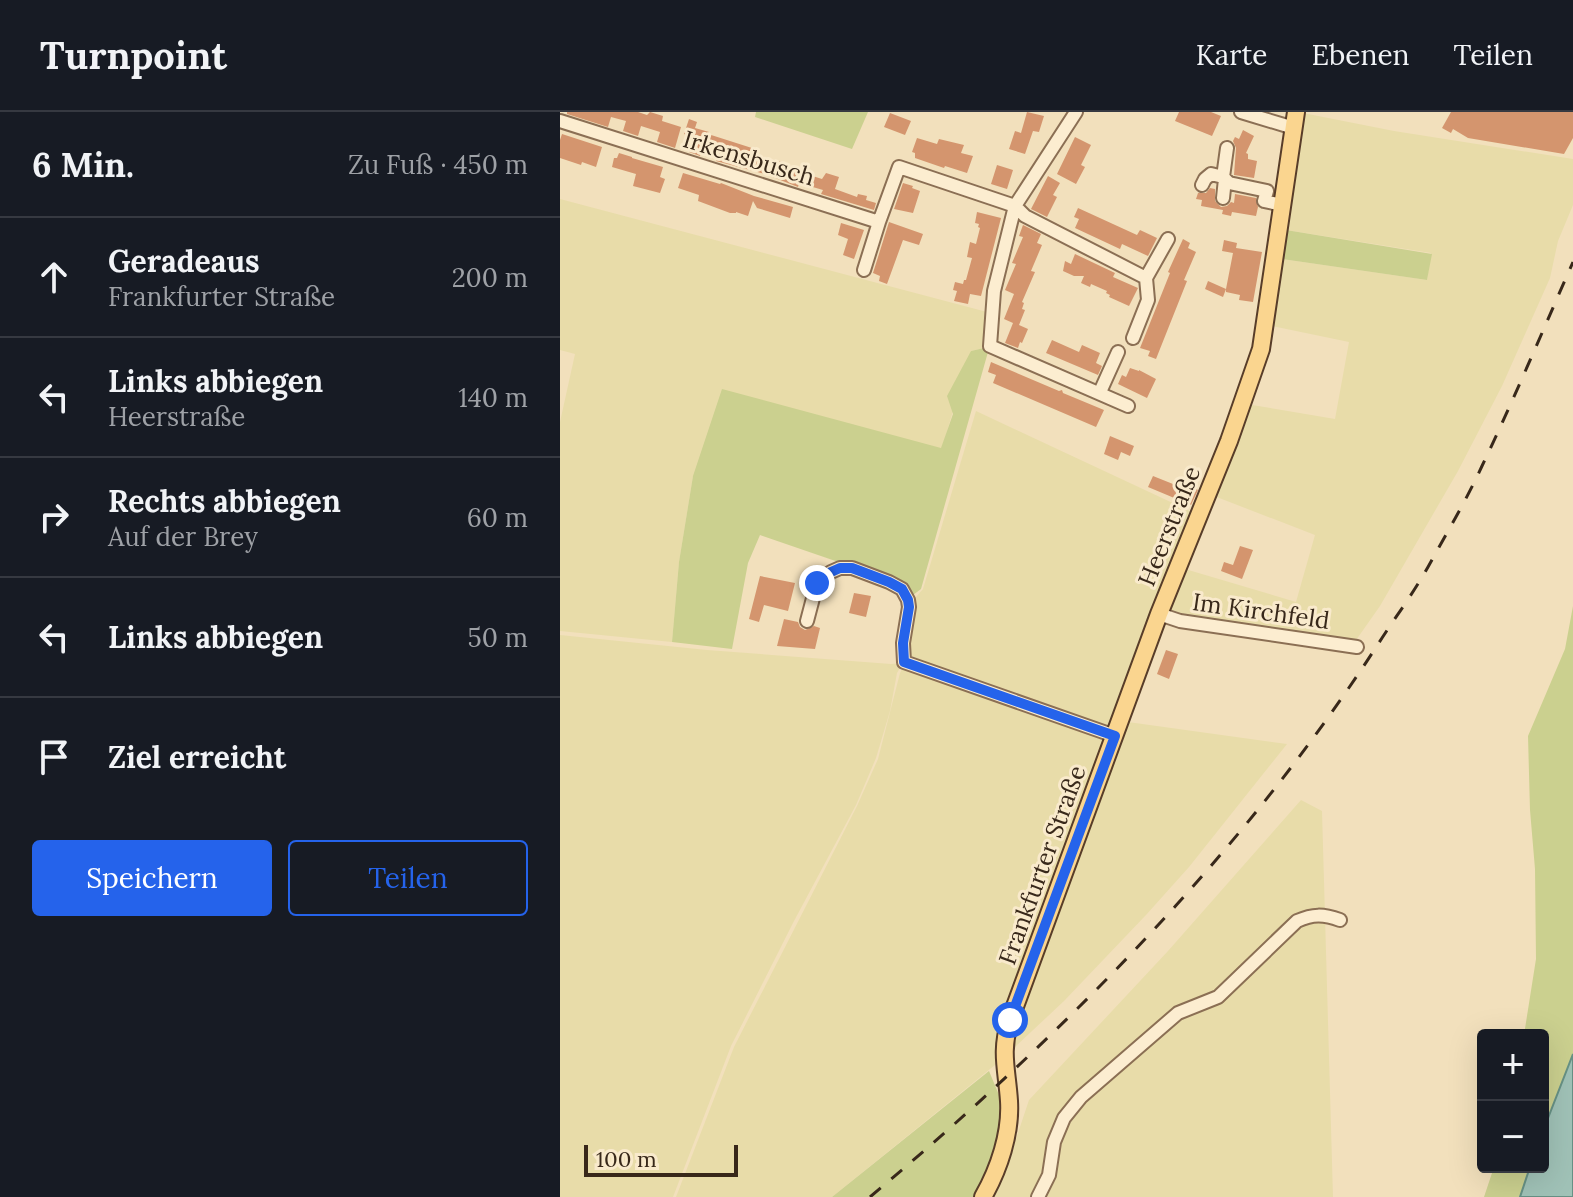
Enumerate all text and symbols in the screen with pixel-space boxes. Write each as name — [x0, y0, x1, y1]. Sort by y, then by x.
text: Turnpoint — [40, 31, 227, 79]
text: Karte — [1196, 37, 1268, 73]
text: Ebenen — [1312, 37, 1410, 73]
text: Teilen — [1454, 37, 1533, 73]
street label: Irkensbusch — [679, 123, 819, 193]
text: 6 Min. — [32, 143, 134, 186]
text: Zu Fuß · 450 m — [348, 148, 528, 181]
text: Geradeaus — [108, 242, 260, 280]
icon: ahead — [32, 255, 76, 299]
text: 200 m — [452, 261, 528, 294]
text: Frankfurter Straße — [108, 280, 335, 313]
text: Links abbiegen — [108, 362, 323, 400]
icon: left — [32, 375, 76, 419]
text: 140 m — [458, 381, 528, 414]
text: Heerstraße — [108, 400, 245, 433]
street label: Heerstraße — [1131, 461, 1207, 591]
text: Rechts abbiegen — [108, 482, 341, 520]
icon: right — [32, 495, 76, 539]
text: 60 m — [467, 501, 528, 534]
text: Auf der Brey — [108, 520, 258, 553]
route end — [799, 565, 835, 601]
street label: Im Kirchfeld — [1191, 586, 1331, 636]
icon: left — [32, 615, 76, 659]
text: Links abbiegen — [108, 618, 323, 656]
text: 50 m — [468, 621, 528, 654]
icon: arrive — [32, 735, 76, 779]
text: Ziel erreicht — [108, 738, 286, 776]
street label: Frankfurter Straße — [992, 761, 1092, 969]
button: Speichern — [32, 840, 272, 916]
button: Teilen — [288, 840, 528, 916]
route start — [992, 1002, 1028, 1038]
map controls — [1477, 1029, 1549, 1173]
button: + — [1477, 1029, 1549, 1101]
button: − — [1477, 1101, 1549, 1173]
scale bar — [584, 1141, 738, 1177]
text: 100 m — [596, 1145, 657, 1173]

